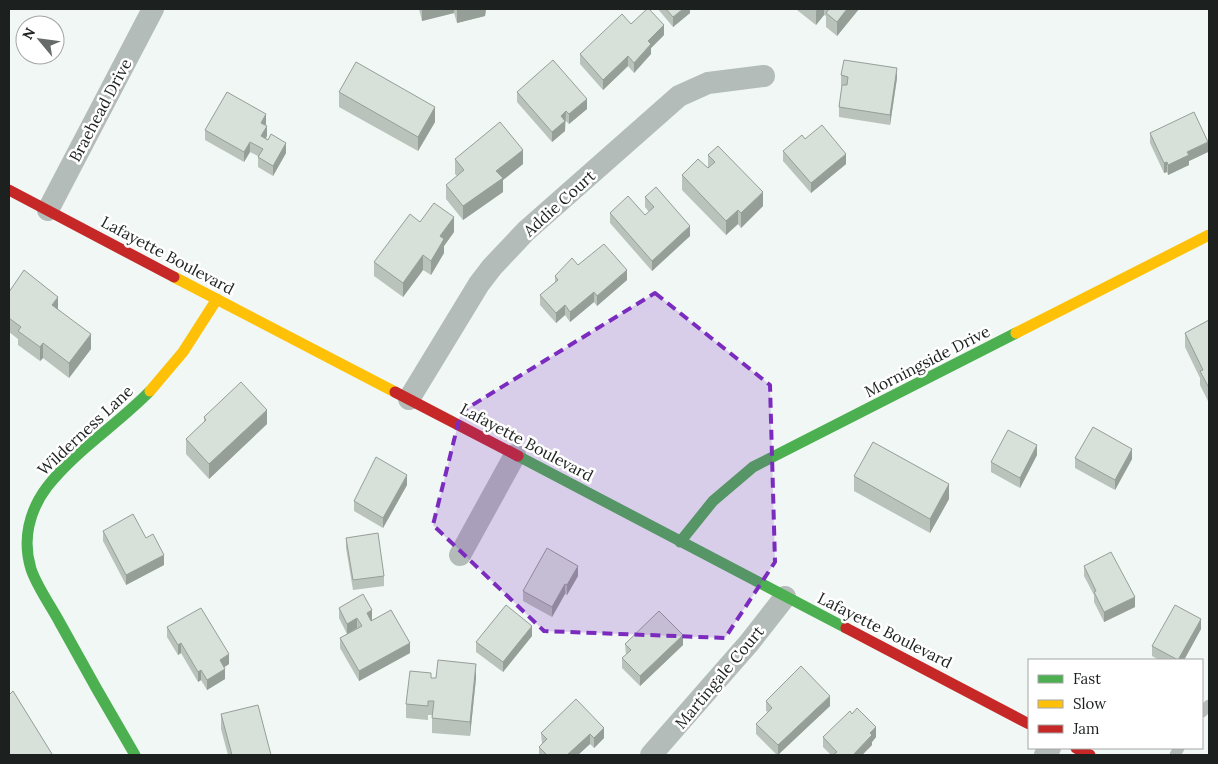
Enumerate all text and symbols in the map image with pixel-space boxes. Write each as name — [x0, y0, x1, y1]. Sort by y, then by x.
north arrow — [15, 15, 65, 65]
text: N — [18, 24, 39, 43]
street label: Braehead Drive — [64, 55, 136, 165]
street label: Addie Court — [518, 165, 600, 241]
street label: Lafayette Boulevard — [98, 211, 238, 299]
street label: Morningside Drive — [861, 321, 993, 401]
street label: Wilderness Lane — [33, 380, 137, 479]
street label: Lafayette Boulevard — [457, 398, 597, 486]
street label: Lafayette Boulevard — [815, 587, 956, 673]
street label: Martingale Court — [670, 621, 768, 732]
legend — [1028, 659, 1203, 749]
text: Fast — [1073, 669, 1101, 688]
text: Slow — [1073, 694, 1106, 713]
text: Jam — [1072, 719, 1100, 738]

